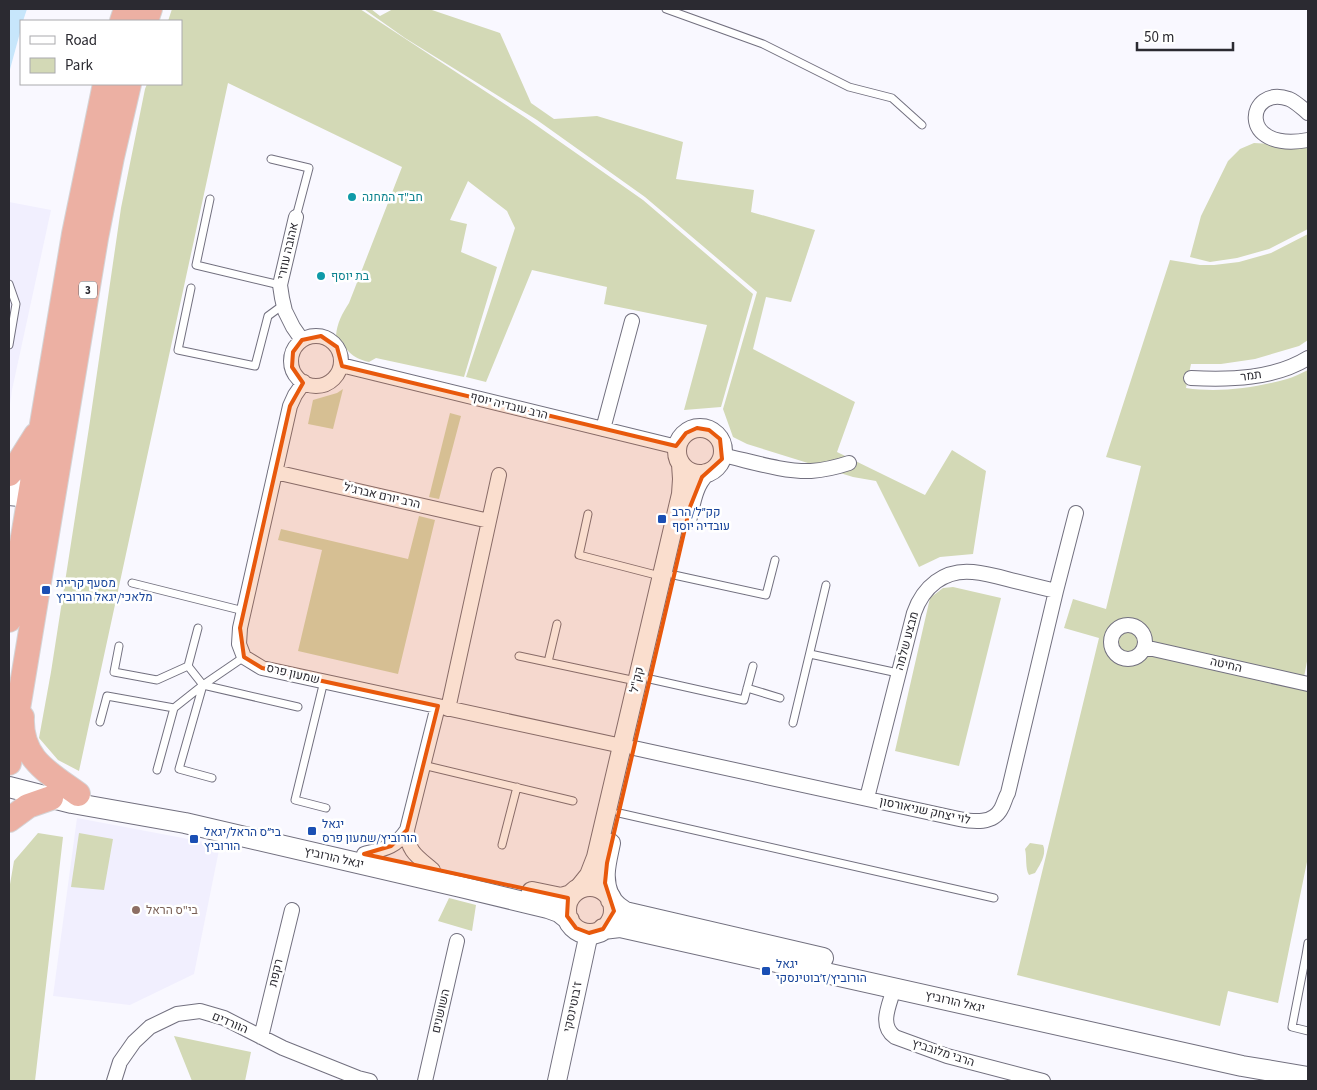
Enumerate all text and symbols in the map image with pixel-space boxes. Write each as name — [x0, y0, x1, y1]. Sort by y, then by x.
legend — [20, 20, 182, 85]
scale bar — [1137, 20, 1233, 52]
text: 50 m — [1144, 27, 1174, 48]
text: Road — [65, 30, 97, 51]
text: Park — [65, 55, 94, 76]
place label: חב"ד המחנה — [362, 189, 423, 206]
marker: חב"ד המחנה — [346, 191, 358, 203]
street label: אהובה עוזרי — [273, 220, 303, 281]
place label: בת יוסף — [331, 268, 370, 285]
marker: בת יוסף — [315, 270, 327, 282]
road number: 3 — [79, 282, 97, 298]
street label: תמר — [1239, 366, 1263, 386]
street label: הרב עובדיה יוסף — [468, 388, 550, 424]
street label: הרב יורם אברג'ל — [342, 479, 422, 513]
place label: קק״ל/הרב עובדיה יוסף — [672, 504, 730, 535]
marker: קק״ל/הרב עובדיה יוסף — [656, 513, 668, 525]
place label: מסעף קריית מלאכי/יגאל הורוביץ — [56, 575, 153, 606]
marker: מסעף קריית מלאכי/יגאל הורוביץ — [40, 584, 52, 596]
street label: מבצע שלמה — [891, 610, 923, 672]
street label: החיטה — [1208, 653, 1244, 677]
street label: שמעון פרס — [265, 660, 321, 688]
street label: קק"ל — [626, 665, 648, 695]
street label: לוי יצחק שניאורסון — [878, 793, 972, 829]
place label: יגאל הורוביץ/שמעון פרס — [322, 816, 417, 847]
place label: בי״ס הראל/יגאל הורוביץ — [204, 824, 282, 855]
marker: יגאל הורוביץ/שמעון פרס — [306, 825, 318, 837]
marker: בי״ס הראל/יגאל הורוביץ — [188, 833, 200, 845]
street label: יגאל הורוביץ — [302, 843, 366, 873]
place label: בי"ס הראל — [146, 902, 199, 919]
marker: בי"ס הראל — [130, 904, 142, 916]
place label: יגאל הורוביץ/ז׳בוטינסקי — [776, 956, 867, 987]
street label: רקפת — [265, 957, 287, 989]
marker: יגאל הורוביץ/ז׳בוטינסקי — [760, 965, 772, 977]
street label: ז'בוטינסקי — [559, 980, 587, 1034]
street label: השושנים — [428, 987, 454, 1035]
street label: יגאל הורוביץ — [923, 987, 987, 1017]
street label: הוורדים — [209, 1008, 251, 1038]
street label: הרבי מלובביץ — [909, 1035, 977, 1071]

